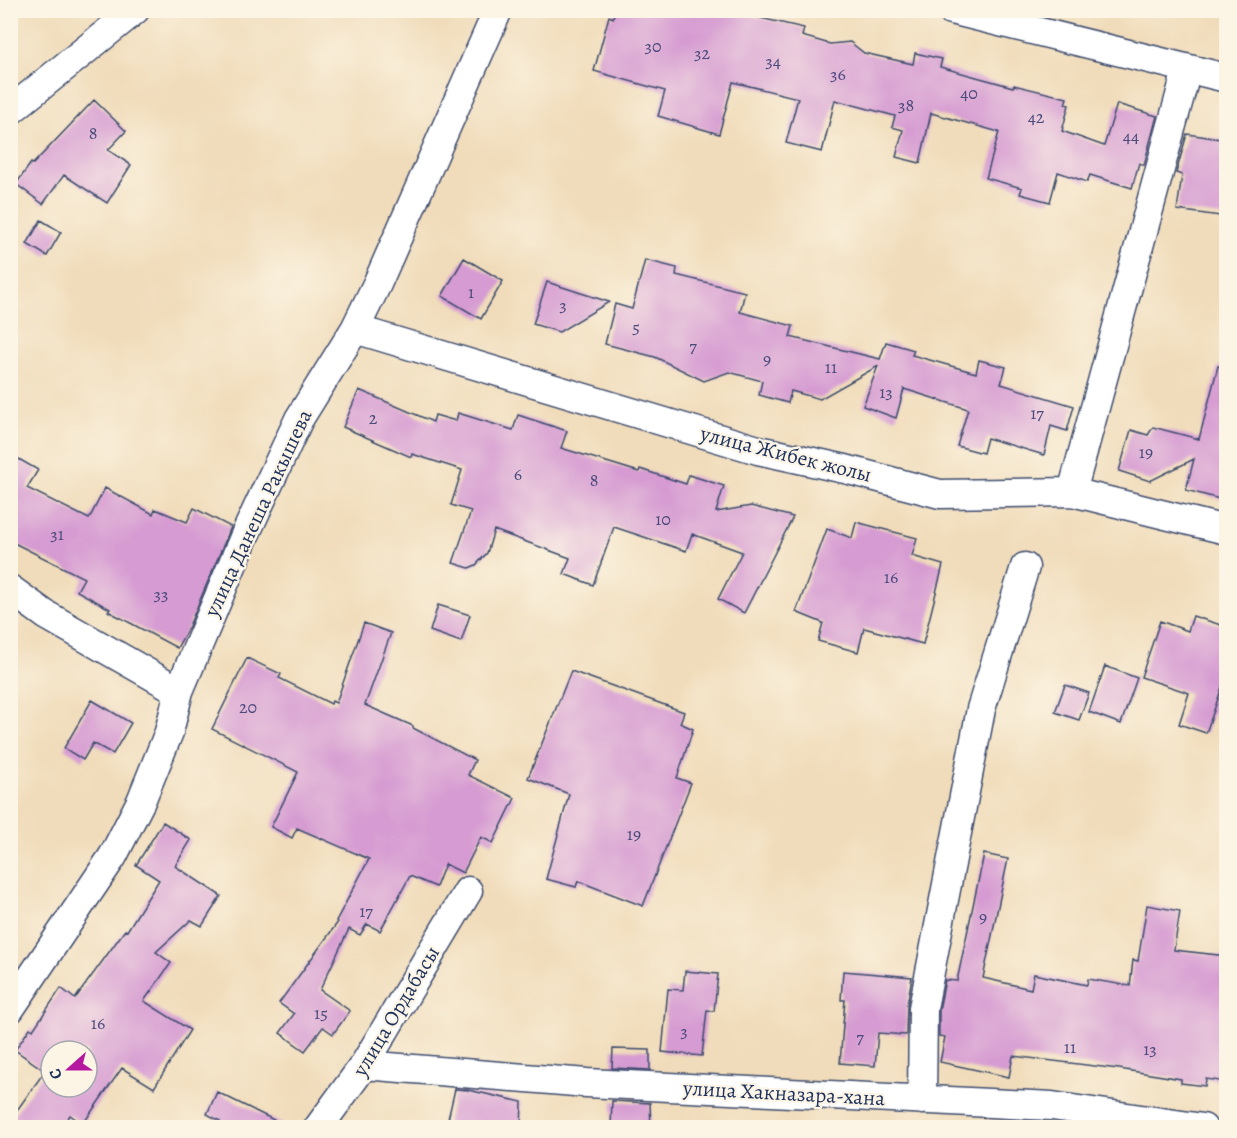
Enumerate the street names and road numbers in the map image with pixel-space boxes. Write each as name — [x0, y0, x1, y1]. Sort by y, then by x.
street label: улица Данеша Ракышева — [197, 404, 319, 622]
street label: улица Жибек жолы — [697, 419, 874, 489]
street label: улица Ордабасы — [346, 941, 446, 1082]
street label: улица Хакназара-хана — [681, 1074, 886, 1112]

